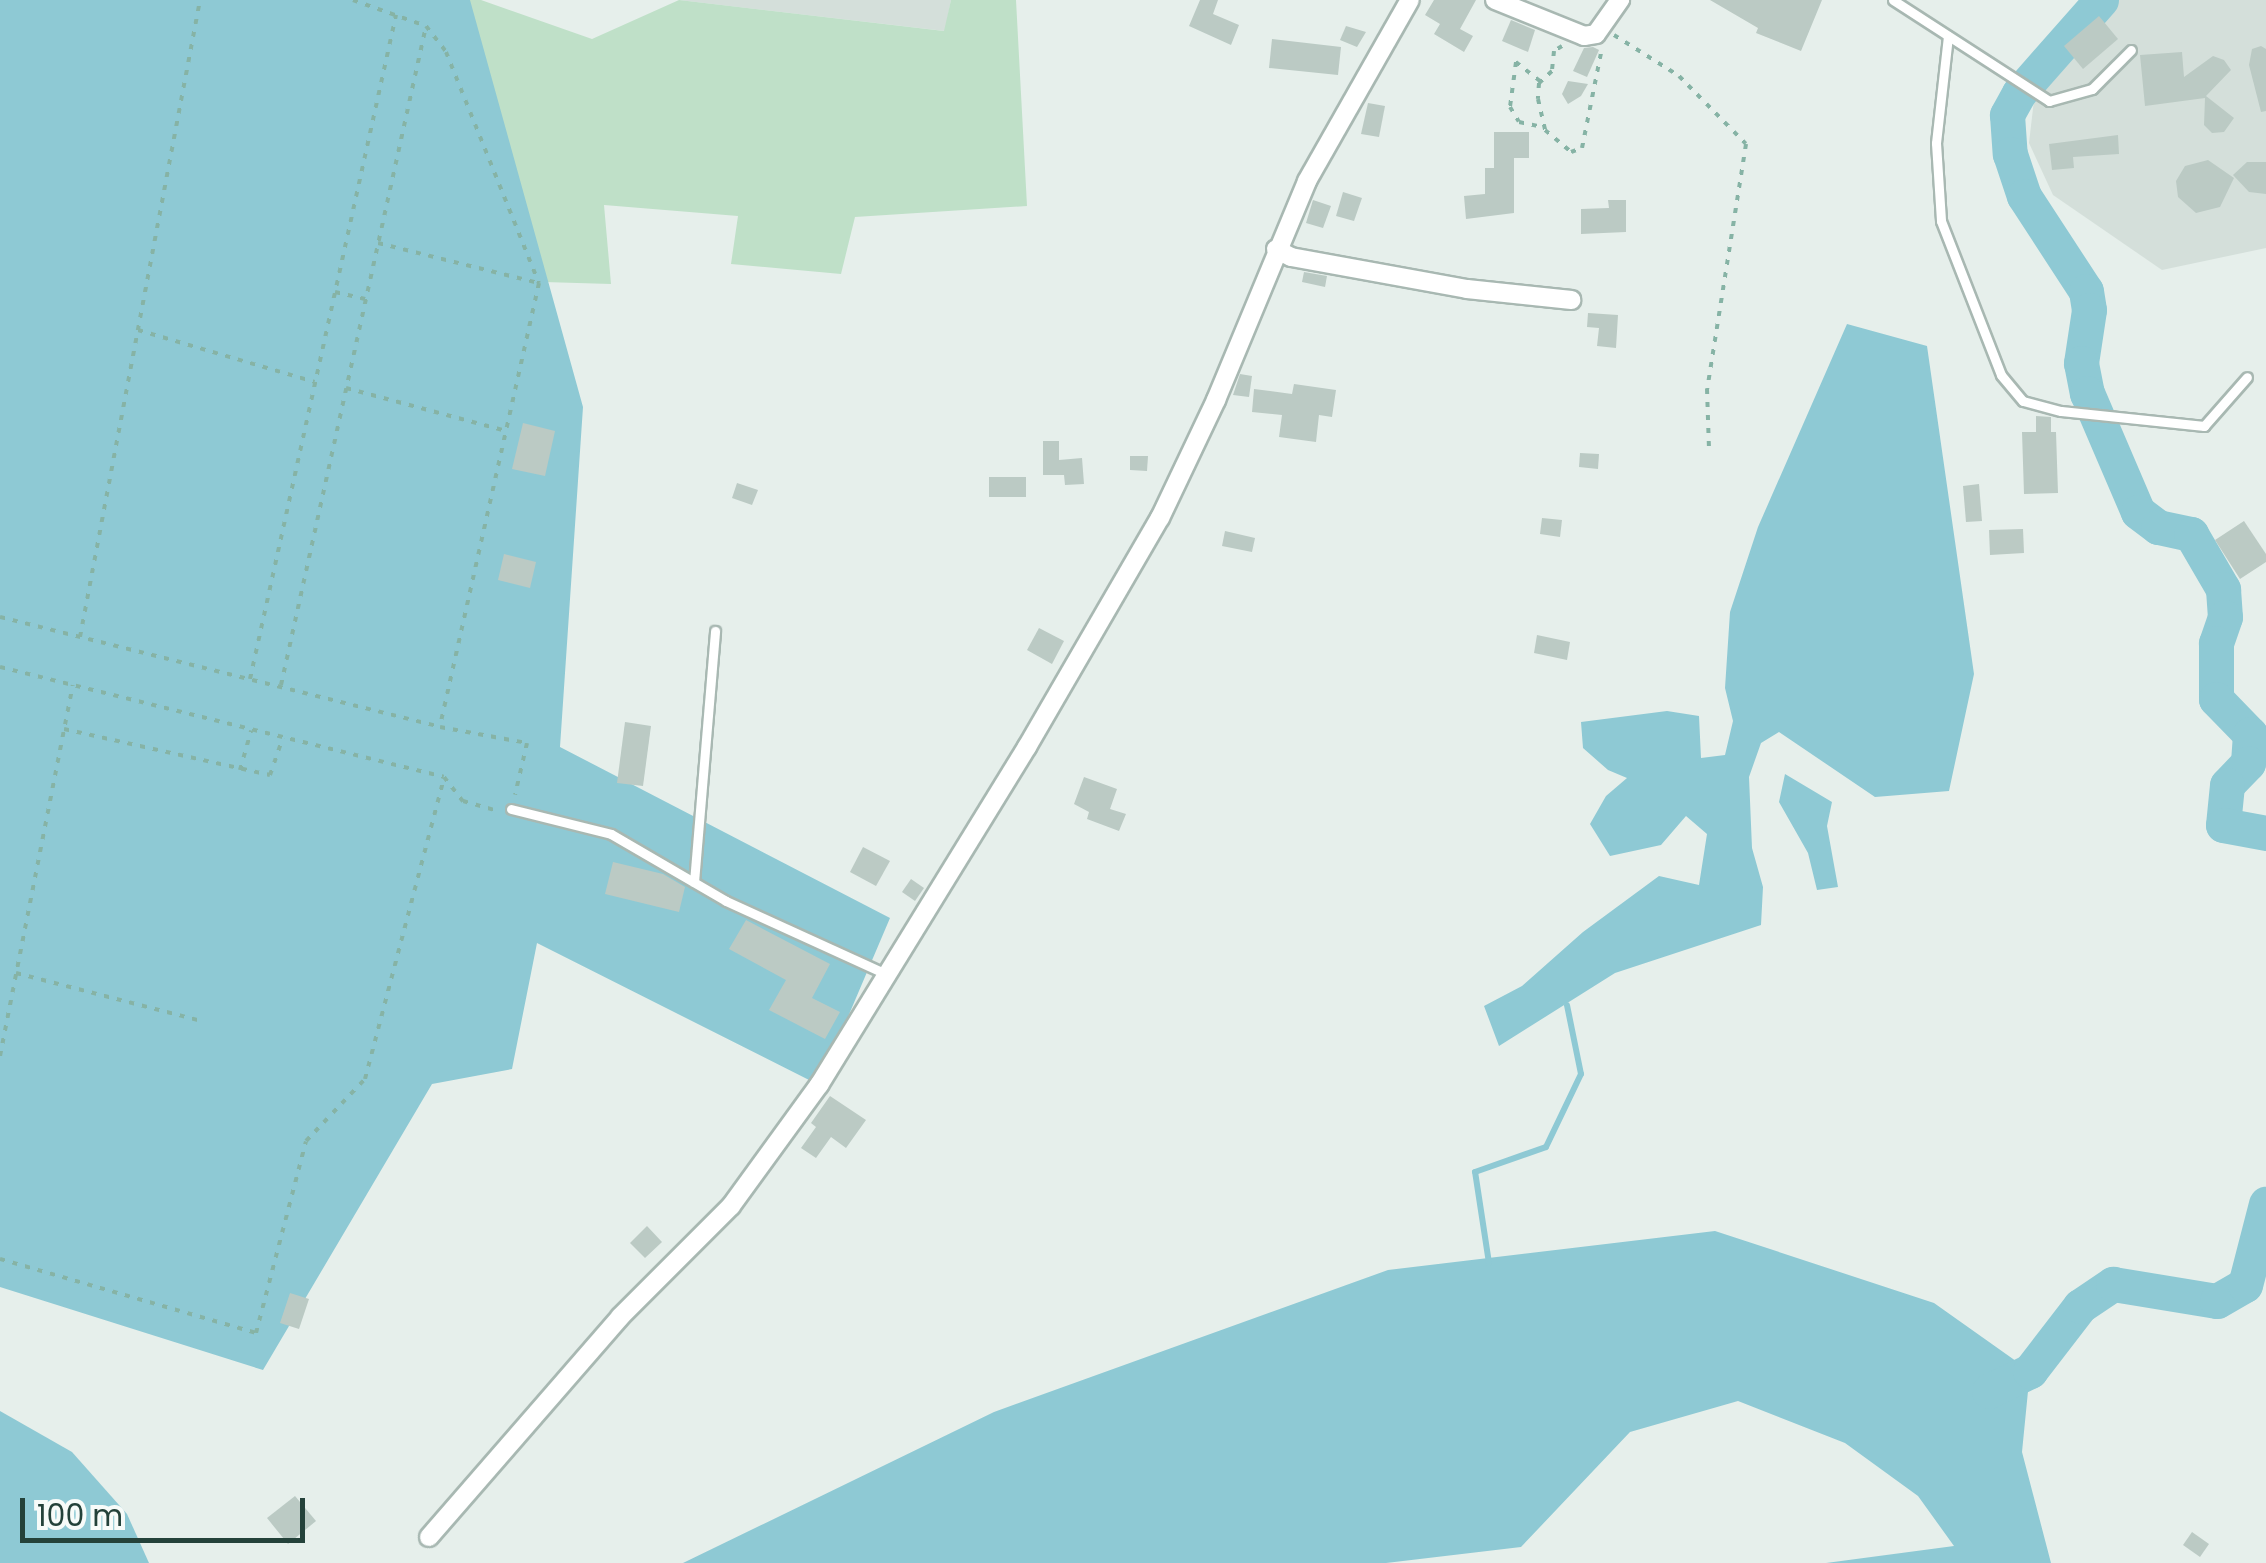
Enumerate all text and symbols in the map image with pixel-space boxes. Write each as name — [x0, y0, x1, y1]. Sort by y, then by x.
scale bar — [25, 1478, 310, 1540]
text: 100 m — [37, 1494, 123, 1537]

